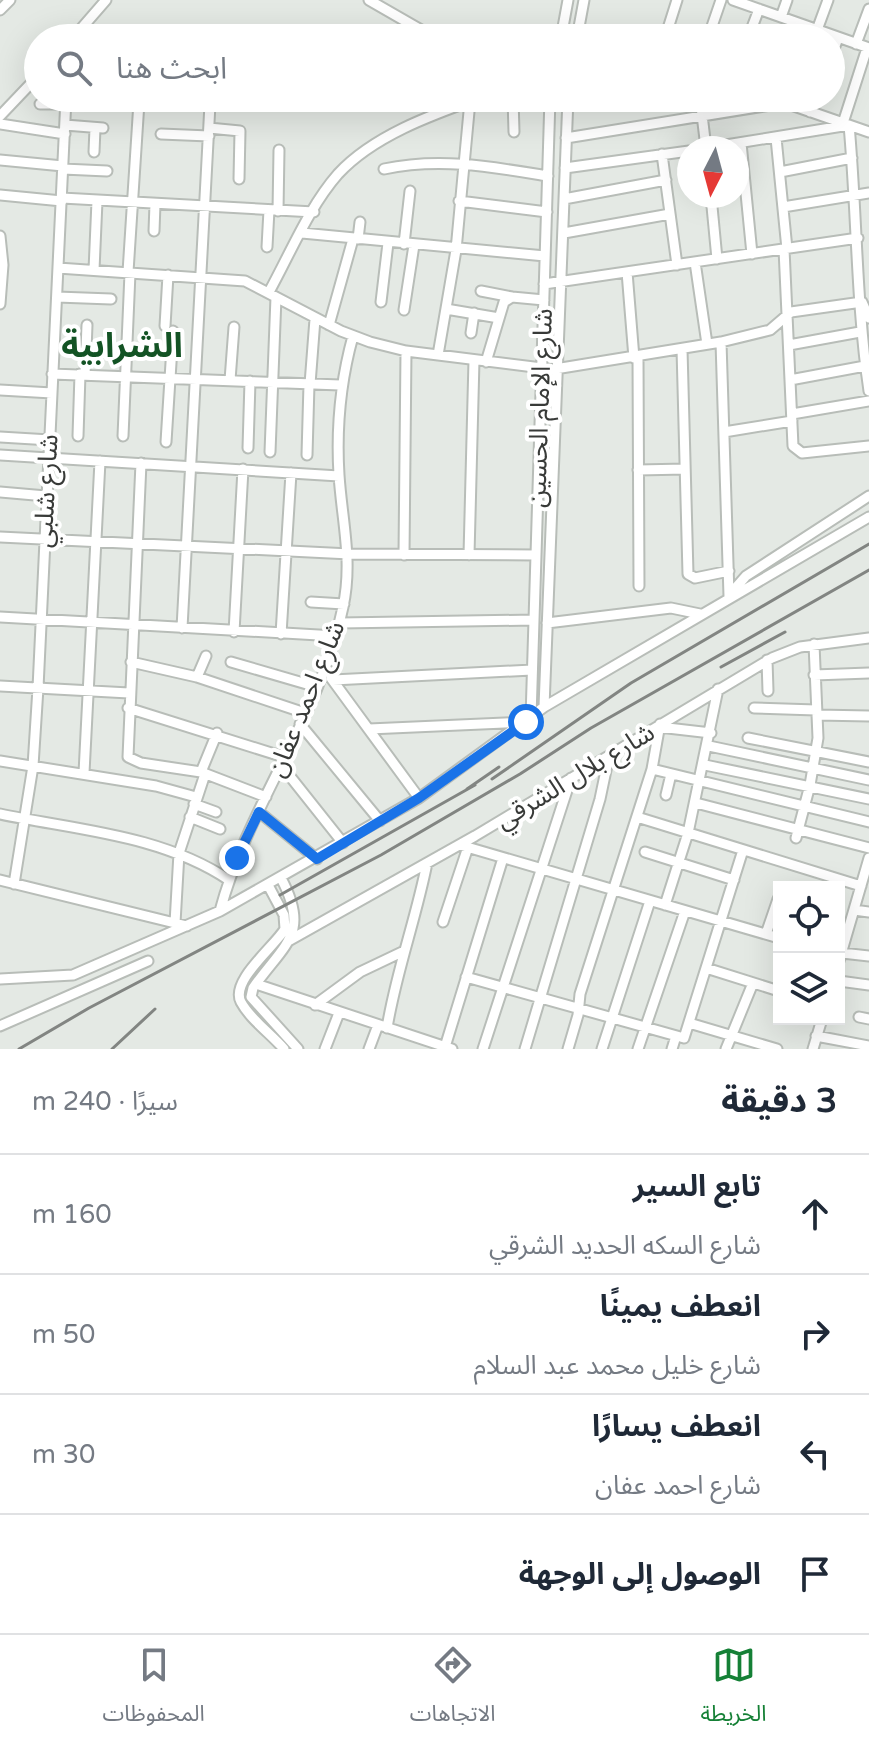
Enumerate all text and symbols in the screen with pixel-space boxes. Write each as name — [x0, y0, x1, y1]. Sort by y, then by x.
search box — [24, 24, 845, 112]
icon: search — [52, 46, 96, 90]
text: ابحث هنا — [116, 50, 227, 87]
north arrow — [677, 136, 749, 208]
street label: شارع الإمام الحسين — [521, 308, 563, 508]
district label: الشرابية — [61, 326, 183, 367]
street label: شارع شلبي — [28, 433, 68, 549]
street label: شارع احمد عفان — [261, 616, 354, 783]
route start — [508, 704, 544, 740]
street label: شارع بلال الشرقي — [490, 716, 662, 839]
route end — [219, 840, 255, 876]
map controls — [773, 881, 845, 1025]
button: locate — [773, 881, 845, 953]
button: layers — [773, 953, 845, 1025]
text: 3 دقيقة — [721, 1081, 837, 1122]
text: سيرًا · 240 m — [32, 1086, 178, 1117]
text: تابع السير — [633, 1168, 761, 1205]
icon: ahead — [793, 1192, 837, 1236]
text: 160 m — [32, 1199, 112, 1230]
text: شارع السكه الحديد الشرقي — [489, 1230, 761, 1261]
text: انعطف يمينًا — [600, 1288, 761, 1325]
icon: right — [793, 1312, 837, 1356]
text: 50 m — [32, 1319, 95, 1350]
text: شارع خليل محمد عبد السلام — [473, 1350, 761, 1381]
text: انعطف يسارًا — [592, 1408, 761, 1445]
icon: left — [793, 1432, 837, 1476]
text: 30 m — [32, 1439, 95, 1470]
text: شارع احمد عفان — [595, 1470, 761, 1501]
icon: arrive — [793, 1552, 837, 1596]
text: الوصول إلى الوجهة — [519, 1556, 761, 1593]
tab: المحفوظات — [103, 1643, 205, 1737]
tab: الاتجاهات — [410, 1643, 496, 1737]
tab: الخريطة — [701, 1643, 767, 1737]

